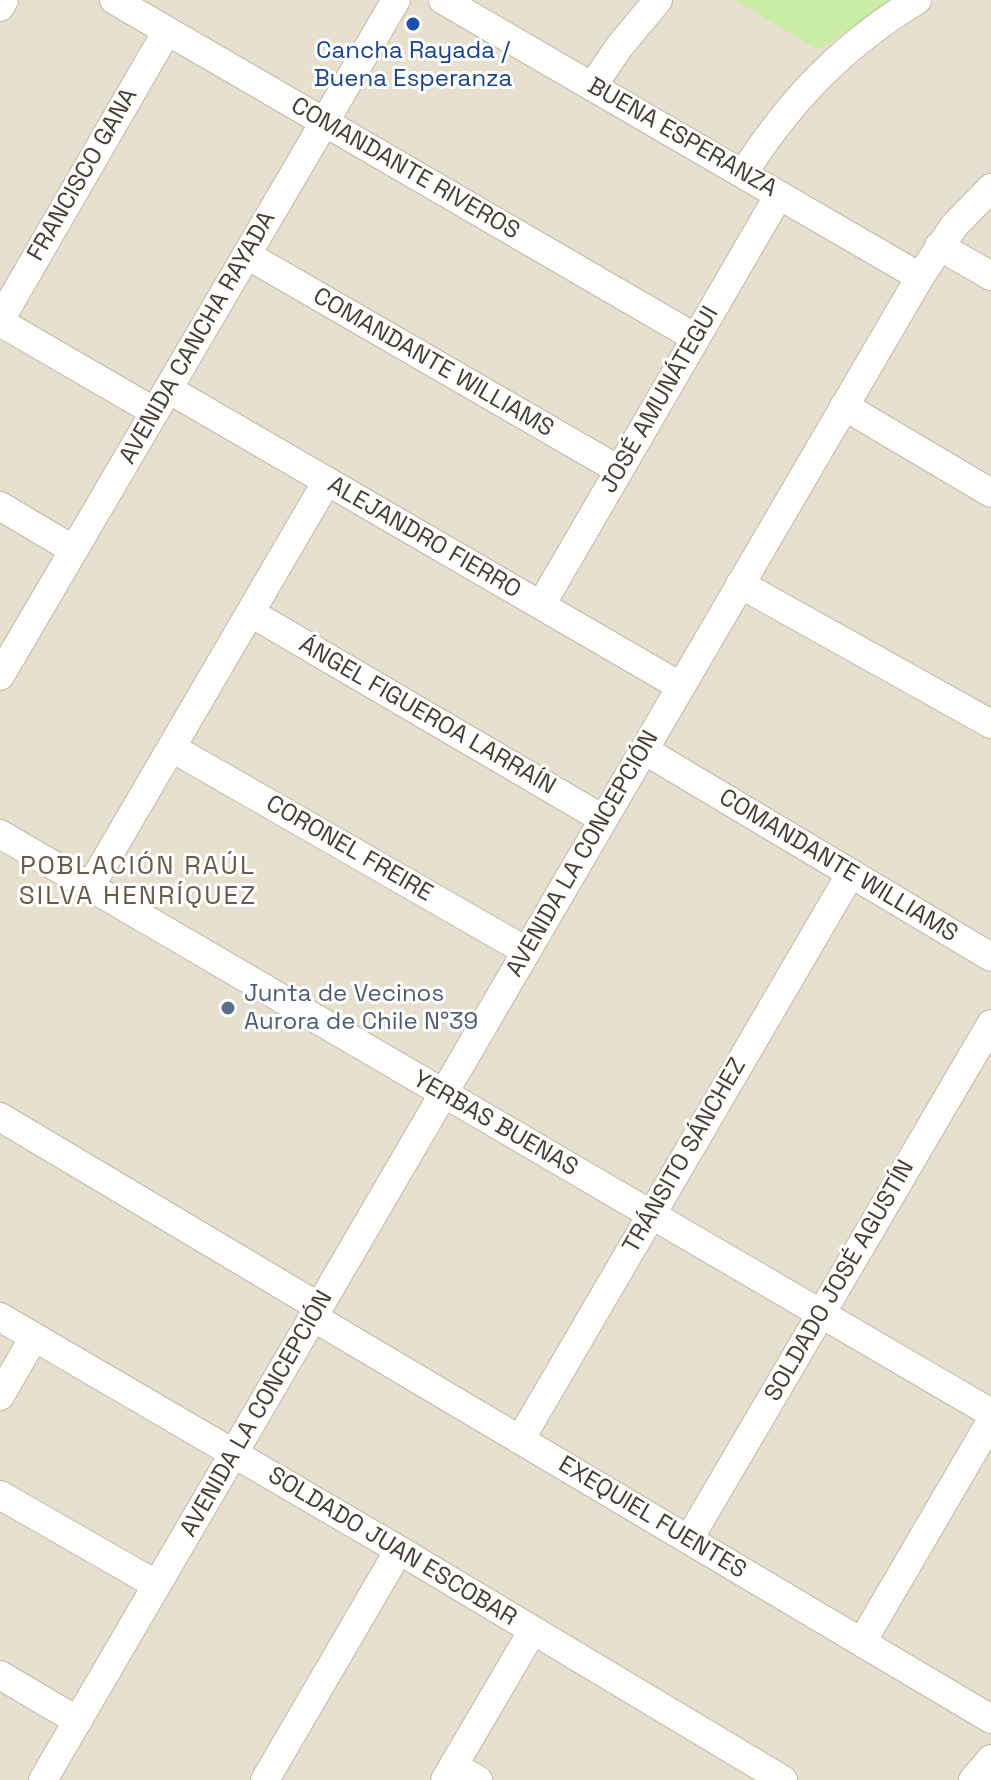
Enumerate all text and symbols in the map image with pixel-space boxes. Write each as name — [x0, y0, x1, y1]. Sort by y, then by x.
marker: Cancha Rayada / Buena Esperanza — [404, 15, 422, 33]
place label: Cancha Rayada / Buena Esperanza — [314, 37, 512, 93]
street label: BUENA ESPERANZA — [582, 72, 782, 204]
street label: FRANCISCO GANA — [22, 83, 144, 267]
street label: COMANDANTE RIVEROS — [286, 92, 524, 246]
street label: AVENIDA CANCHA RAYADA — [114, 207, 282, 469]
street label: COMANDANTE WILLIAMS — [307, 282, 559, 444]
street label: JOSÉ AMUNÁTEGUI — [595, 302, 725, 498]
street label: ALEJANDRO FIERRO — [322, 471, 526, 605]
street label: ÁNGEL FIGUEROA LARRAÍN — [294, 631, 560, 801]
street label: AVENIDA LA CONCEPCIÓN — [501, 726, 665, 982]
street label: COMANDANTE WILLIAMS — [713, 783, 963, 949]
street label: CORONEL FREIRE — [261, 790, 437, 908]
district label: POBLACIÓN RAÚL SILVA HENRÍQUEZ — [19, 851, 257, 912]
place label: Junta de Vecinos Aurora de Chile N°39 — [244, 980, 478, 1036]
marker: Junta de Vecinos Aurora de Chile N°39 — [219, 999, 237, 1017]
street label: TRÁNSITO SÁNCHEZ — [617, 1053, 753, 1259]
street label: YERBAS BUENAS — [407, 1065, 583, 1183]
street label: SOLDADO JOSÉ AGUSTÍN — [759, 1155, 921, 1407]
street label: AVENIDA LA CONCEPCIÓN — [175, 1286, 339, 1542]
street label: EXEQUIEL FUENTES — [553, 1451, 751, 1585]
street label: SOLDADO JUAN ESCOBAR — [262, 1461, 522, 1633]

